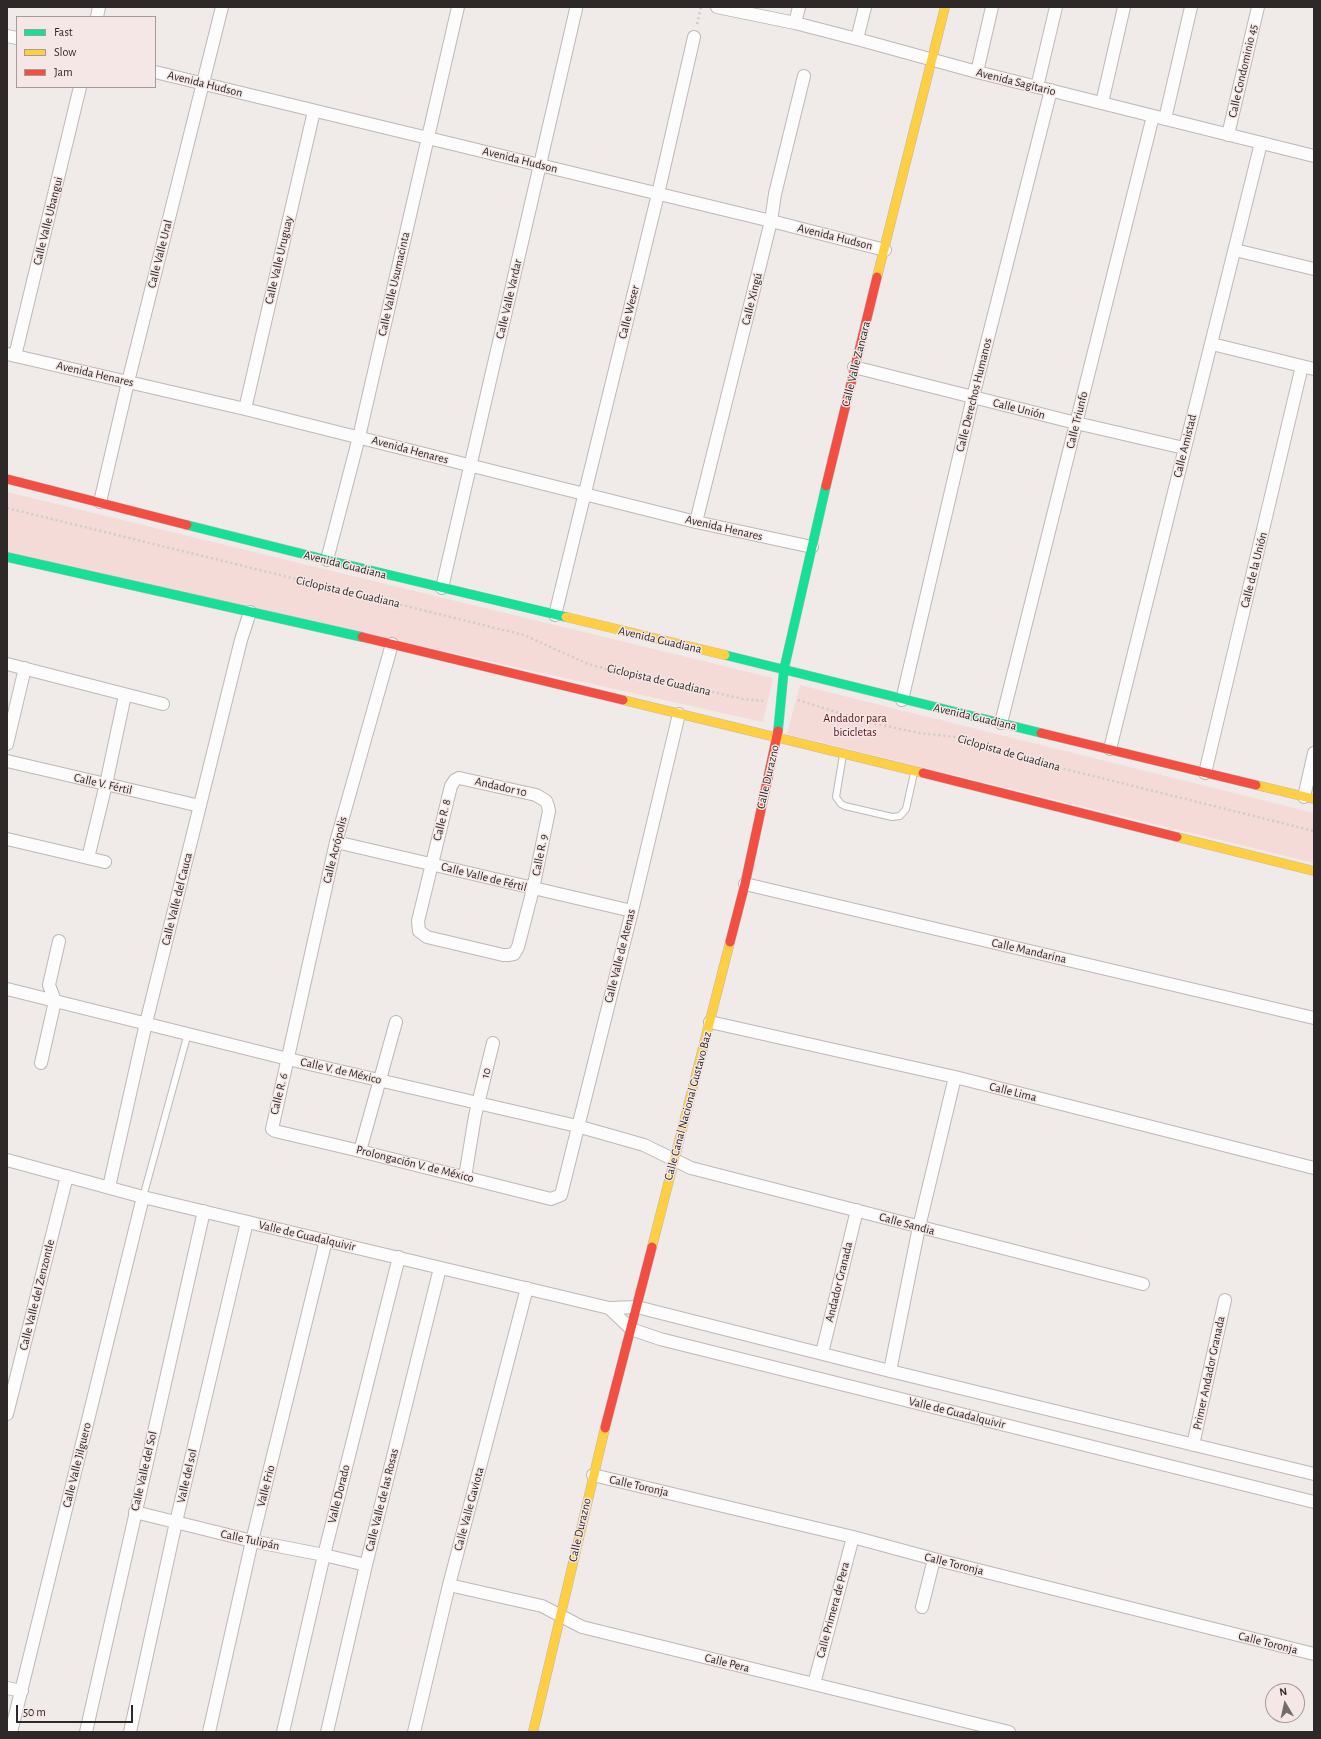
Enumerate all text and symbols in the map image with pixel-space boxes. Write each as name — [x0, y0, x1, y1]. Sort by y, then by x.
legend — [16, 16, 156, 88]
street label: Calle Condominio 45 — [1225, 23, 1261, 119]
text: Fast — [54, 26, 73, 38]
text: Slow — [54, 46, 76, 58]
street label: Avenida Sagitario — [975, 65, 1057, 99]
text: Jam — [54, 66, 73, 78]
street label: Avenida Hudson — [166, 68, 244, 100]
street label: Avenida Hudson — [481, 144, 559, 176]
street label: Calle Valle Ubangui — [30, 175, 66, 267]
street label: Calle Valle Uruguay — [262, 214, 296, 306]
street label: Calle Valle Ural — [145, 218, 175, 290]
street label: Avenida Hudson — [796, 221, 874, 253]
street label: Calle Valle Usumacinta — [375, 230, 413, 338]
street label: Calle Valle Vardar — [493, 258, 525, 340]
street label: Calle Xingú — [739, 271, 765, 327]
street label: Calle Weser — [615, 284, 643, 340]
street label: Calle Valle Zancara — [838, 320, 874, 408]
street label: Calle Derechos Humanos — [953, 337, 995, 453]
street label: Avenida Henares — [55, 358, 135, 390]
street label: Calle Triunfo — [1063, 390, 1091, 450]
street label: Calle Unión — [991, 396, 1047, 422]
street label: Calle Amistad — [1170, 413, 1200, 479]
street label: Avenida Henares — [370, 433, 450, 467]
street label: Avenida Henares — [684, 512, 764, 544]
street label: Calle de la Unión — [1238, 531, 1270, 609]
street label: Avenida Guadiana — [302, 548, 388, 582]
street label: Ciclopista de Guadiana — [295, 573, 401, 611]
street label: Avenida Guadiana — [617, 623, 703, 657]
street label: Ciclopista de Guadiana — [606, 661, 712, 699]
street label: Avenida Guadiana — [932, 700, 1018, 734]
park label: Andador para bicicletas — [823, 711, 887, 739]
street label: Ciclopista de Guadiana — [956, 731, 1062, 775]
street label: Calle Durazno — [754, 744, 782, 810]
street label: Calle V. Fértil — [72, 770, 134, 798]
street label: Andador 10 — [474, 774, 528, 800]
street label: Calle R. 8 — [430, 798, 454, 842]
street label: Calle Acrópolis — [320, 815, 350, 885]
street label: Calle R. 9 — [529, 833, 551, 877]
street label: Calle Valle del Cauca — [159, 851, 195, 947]
street label: Calle Valle de Fértil — [440, 859, 528, 895]
street label: Calle Valle de Atenas — [601, 908, 639, 1004]
street label: Calle Mandarina — [990, 935, 1068, 967]
street label: Calle Canal Nacional Gustavo Baz — [661, 1030, 715, 1182]
street label: Calle V. de México — [299, 1055, 383, 1087]
street label: 10 — [478, 1066, 494, 1080]
street label: Calle R. 6 — [267, 1072, 291, 1116]
street label: Calle Lima — [988, 1079, 1038, 1105]
street label: Prolongación V. de México — [355, 1142, 475, 1186]
street label: Calle Sandia — [878, 1210, 936, 1238]
street label: Valle de Guadalquivir — [257, 1218, 357, 1254]
street label: Calle Valle del Zenzontle — [16, 1238, 58, 1352]
street label: Andador Granada — [822, 1240, 856, 1324]
street label: Primer Andador Granada — [1190, 1315, 1228, 1431]
street label: Valle de Guadalquivir — [907, 1394, 1007, 1432]
street label: Calle Valle Jilguero — [59, 1421, 95, 1509]
street label: Calle Valle del Sol — [128, 1430, 160, 1512]
street label: Calle Valle de las Rosas — [362, 1447, 402, 1553]
street label: Valle del sol — [174, 1448, 200, 1504]
street label: Valle Dorado — [325, 1463, 353, 1525]
street label: Valle Frio — [254, 1464, 278, 1508]
street label: Calle Valle Gaviota — [451, 1466, 487, 1552]
street label: Calle Toronja — [608, 1472, 670, 1500]
street label: Calle Durazno — [566, 1497, 594, 1563]
street label: Calle Tulipán — [219, 1527, 281, 1553]
street label: Calle Toronja — [923, 1550, 985, 1578]
street label: Calle Primera de Pera — [813, 1560, 853, 1660]
street label: Calle Toronja — [1237, 1629, 1299, 1657]
street label: Calle Pera — [703, 1650, 751, 1676]
north arrow — [1265, 1683, 1305, 1723]
text: N — [1279, 1686, 1288, 1698]
scale bar — [18, 1697, 135, 1723]
text: 50 m — [23, 1706, 46, 1718]

